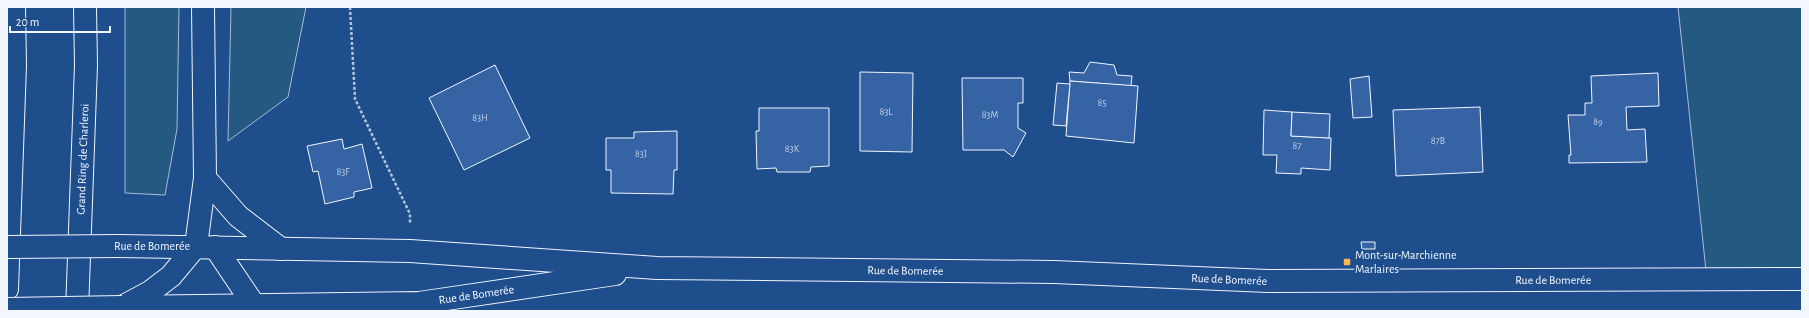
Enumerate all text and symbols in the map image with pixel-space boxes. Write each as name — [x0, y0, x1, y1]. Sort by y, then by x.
scale bar — [10, 8, 110, 34]
text: 20 m — [16, 16, 39, 28]
house number: 85 — [1098, 98, 1106, 108]
street label: Grand Ring de Charleroi — [75, 103, 91, 215]
house number: 83L — [879, 107, 893, 117]
house number: 83M — [982, 110, 998, 120]
house number: 83H — [472, 113, 488, 123]
house number: 89 — [1593, 117, 1603, 127]
house number: 87B — [1431, 136, 1445, 146]
house number: 87 — [1293, 141, 1301, 151]
house number: 83K — [785, 144, 800, 154]
house number: 83J — [635, 149, 647, 159]
house number: 83F — [336, 167, 350, 177]
street label: Rue de Bomerée — [114, 240, 190, 252]
place label: Mont-sur-Marchienne Marlaires — [1355, 249, 1457, 275]
marker: Mont-sur-Marchienne Marlaires — [1342, 257, 1352, 267]
street label: Rue de Bomerée — [867, 264, 943, 277]
street label: Rue de Bomerée — [1191, 272, 1267, 287]
street label: Rue de Bomerée — [1515, 274, 1591, 286]
street label: Rue de Bomerée — [438, 283, 515, 306]

